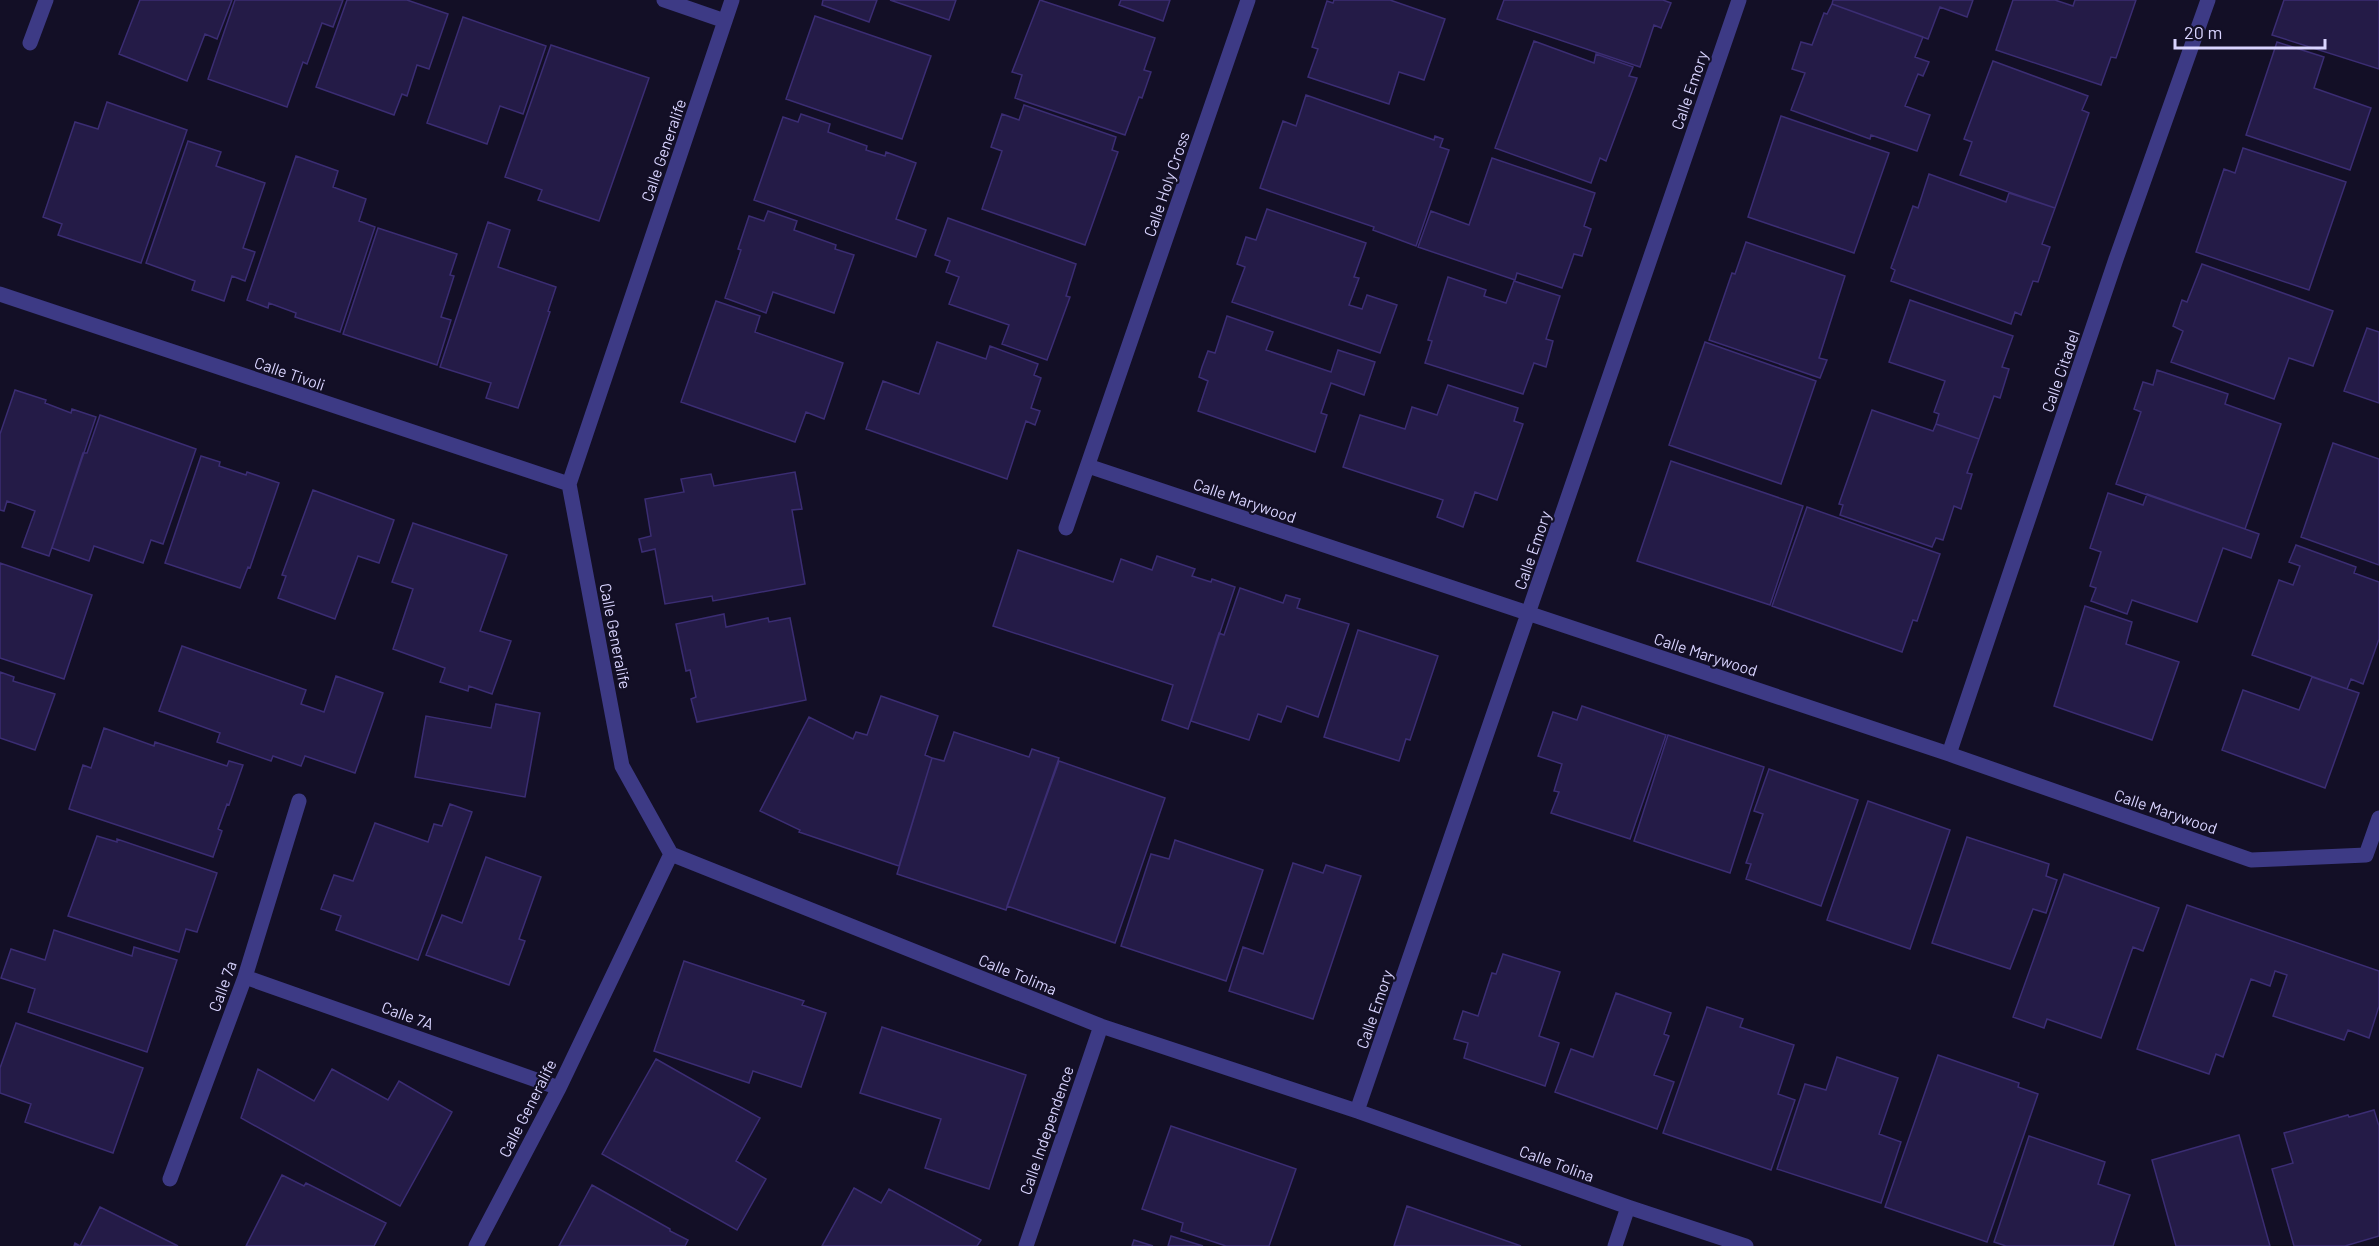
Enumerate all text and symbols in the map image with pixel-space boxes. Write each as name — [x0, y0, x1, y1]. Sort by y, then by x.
scale bar — [2175, 12, 2325, 50]
text: 20 m — [2184, 21, 2222, 43]
street label: Calle Emory — [1667, 48, 1712, 132]
street label: Calle Generalife — [637, 96, 689, 204]
street label: Calle Holy Cross — [1139, 129, 1193, 239]
street label: Calle Citadel — [2037, 327, 2083, 415]
street label: Calle Tivoli — [252, 352, 328, 394]
street label: Calle Marywood — [1191, 474, 1299, 526]
street label: Calle Emory — [1510, 508, 1555, 592]
street label: Calle Generalife — [596, 581, 636, 691]
street label: Calle Marywood — [1652, 628, 1760, 680]
street label: Calle Marywood — [2112, 785, 2220, 837]
street label: Calle Tolima — [976, 950, 1060, 998]
street label: Calle 7a — [204, 958, 240, 1014]
street label: Calle Emory — [1352, 967, 1397, 1051]
street label: Calle 7A — [379, 997, 437, 1033]
street label: Calle Generalife — [494, 1056, 560, 1160]
street label: Calle Independence — [1015, 1063, 1077, 1197]
street label: Calle Tolina — [1517, 1141, 1597, 1185]

